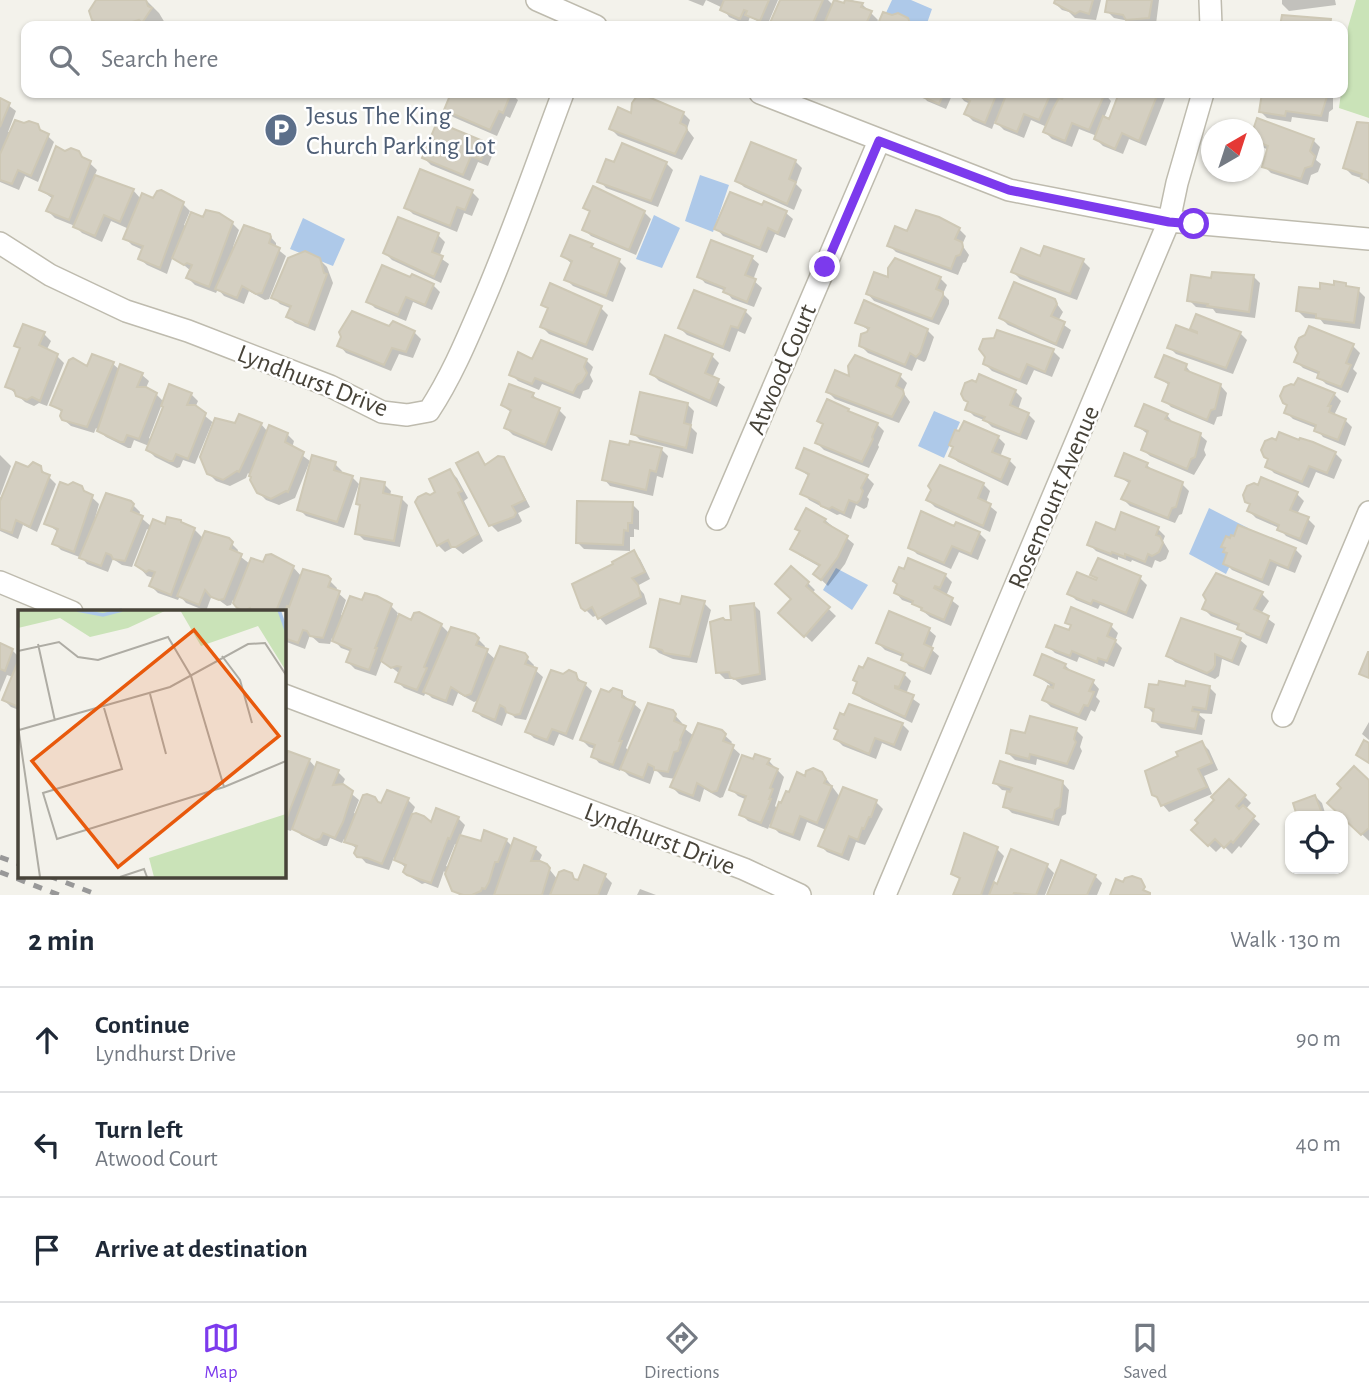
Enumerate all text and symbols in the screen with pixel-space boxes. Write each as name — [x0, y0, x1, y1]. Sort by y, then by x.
search box — [21, 21, 1348, 98]
icon: search — [45, 41, 83, 79]
text: Search here — [101, 46, 219, 72]
place label: Jesus The King Church Parking Lot — [306, 103, 495, 159]
parking icon: Jesus The King Church Parking Lot — [262, 111, 300, 149]
north arrow — [1201, 119, 1264, 182]
route start — [1178, 208, 1209, 239]
route end — [809, 251, 840, 282]
street label: Atwood Court — [743, 300, 821, 438]
street label: Lyndhurst Drive — [234, 340, 392, 422]
street label: Rosemount Avenue — [1004, 402, 1104, 593]
inset map — [18, 610, 285, 878]
street label: Lyndhurst Drive — [581, 798, 739, 880]
map controls — [1285, 811, 1348, 874]
button: locate — [1285, 811, 1348, 874]
text: 2 min — [28, 926, 95, 956]
text: Walk · 130 m — [1230, 929, 1341, 952]
text: Continue — [95, 1012, 190, 1038]
icon: ahead — [28, 1021, 66, 1059]
text: 90 m — [1296, 1028, 1341, 1051]
text: Lyndhurst Drive — [95, 1043, 236, 1066]
text: Turn left — [95, 1117, 183, 1143]
icon: left — [28, 1126, 66, 1164]
text: 40 m — [1296, 1133, 1341, 1156]
text: Atwood Court — [95, 1148, 218, 1171]
icon: arrive — [28, 1231, 66, 1269]
text: Arrive at destination — [95, 1236, 308, 1262]
tab: Map — [202, 1319, 240, 1384]
tab: Directions — [644, 1319, 720, 1384]
tab: Saved — [1124, 1319, 1167, 1384]

